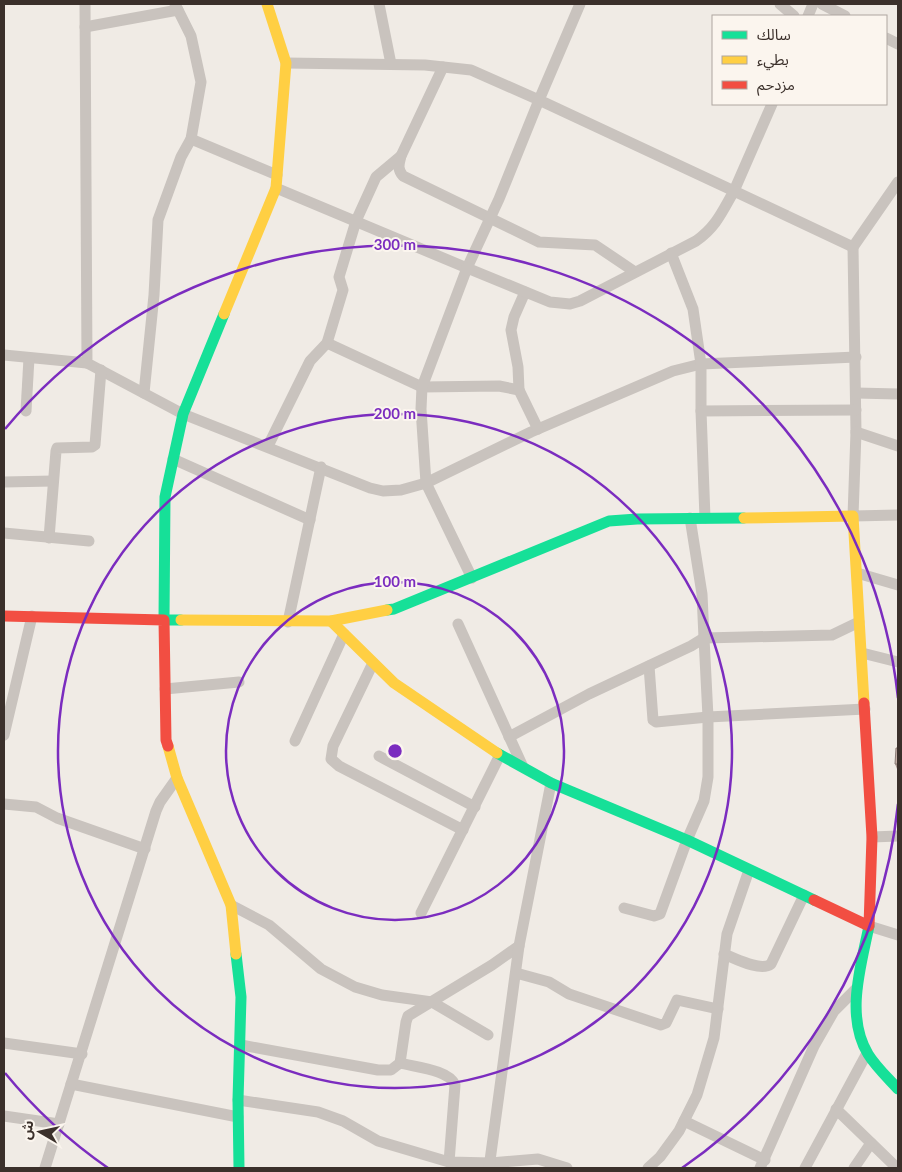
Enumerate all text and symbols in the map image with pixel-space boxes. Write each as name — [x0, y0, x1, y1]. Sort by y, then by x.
legend — [712, 15, 887, 105]
text: سالك — [757, 25, 791, 43]
text: بطيء — [757, 50, 789, 71]
text: مزدحم — [757, 75, 795, 96]
text: 300 m — [374, 235, 416, 253]
text: 200 m — [374, 404, 416, 422]
text: 100 m — [374, 572, 416, 590]
centre of rings — [386, 742, 404, 760]
north arrow — [15, 1107, 65, 1157]
text: ش — [17, 1119, 37, 1141]

